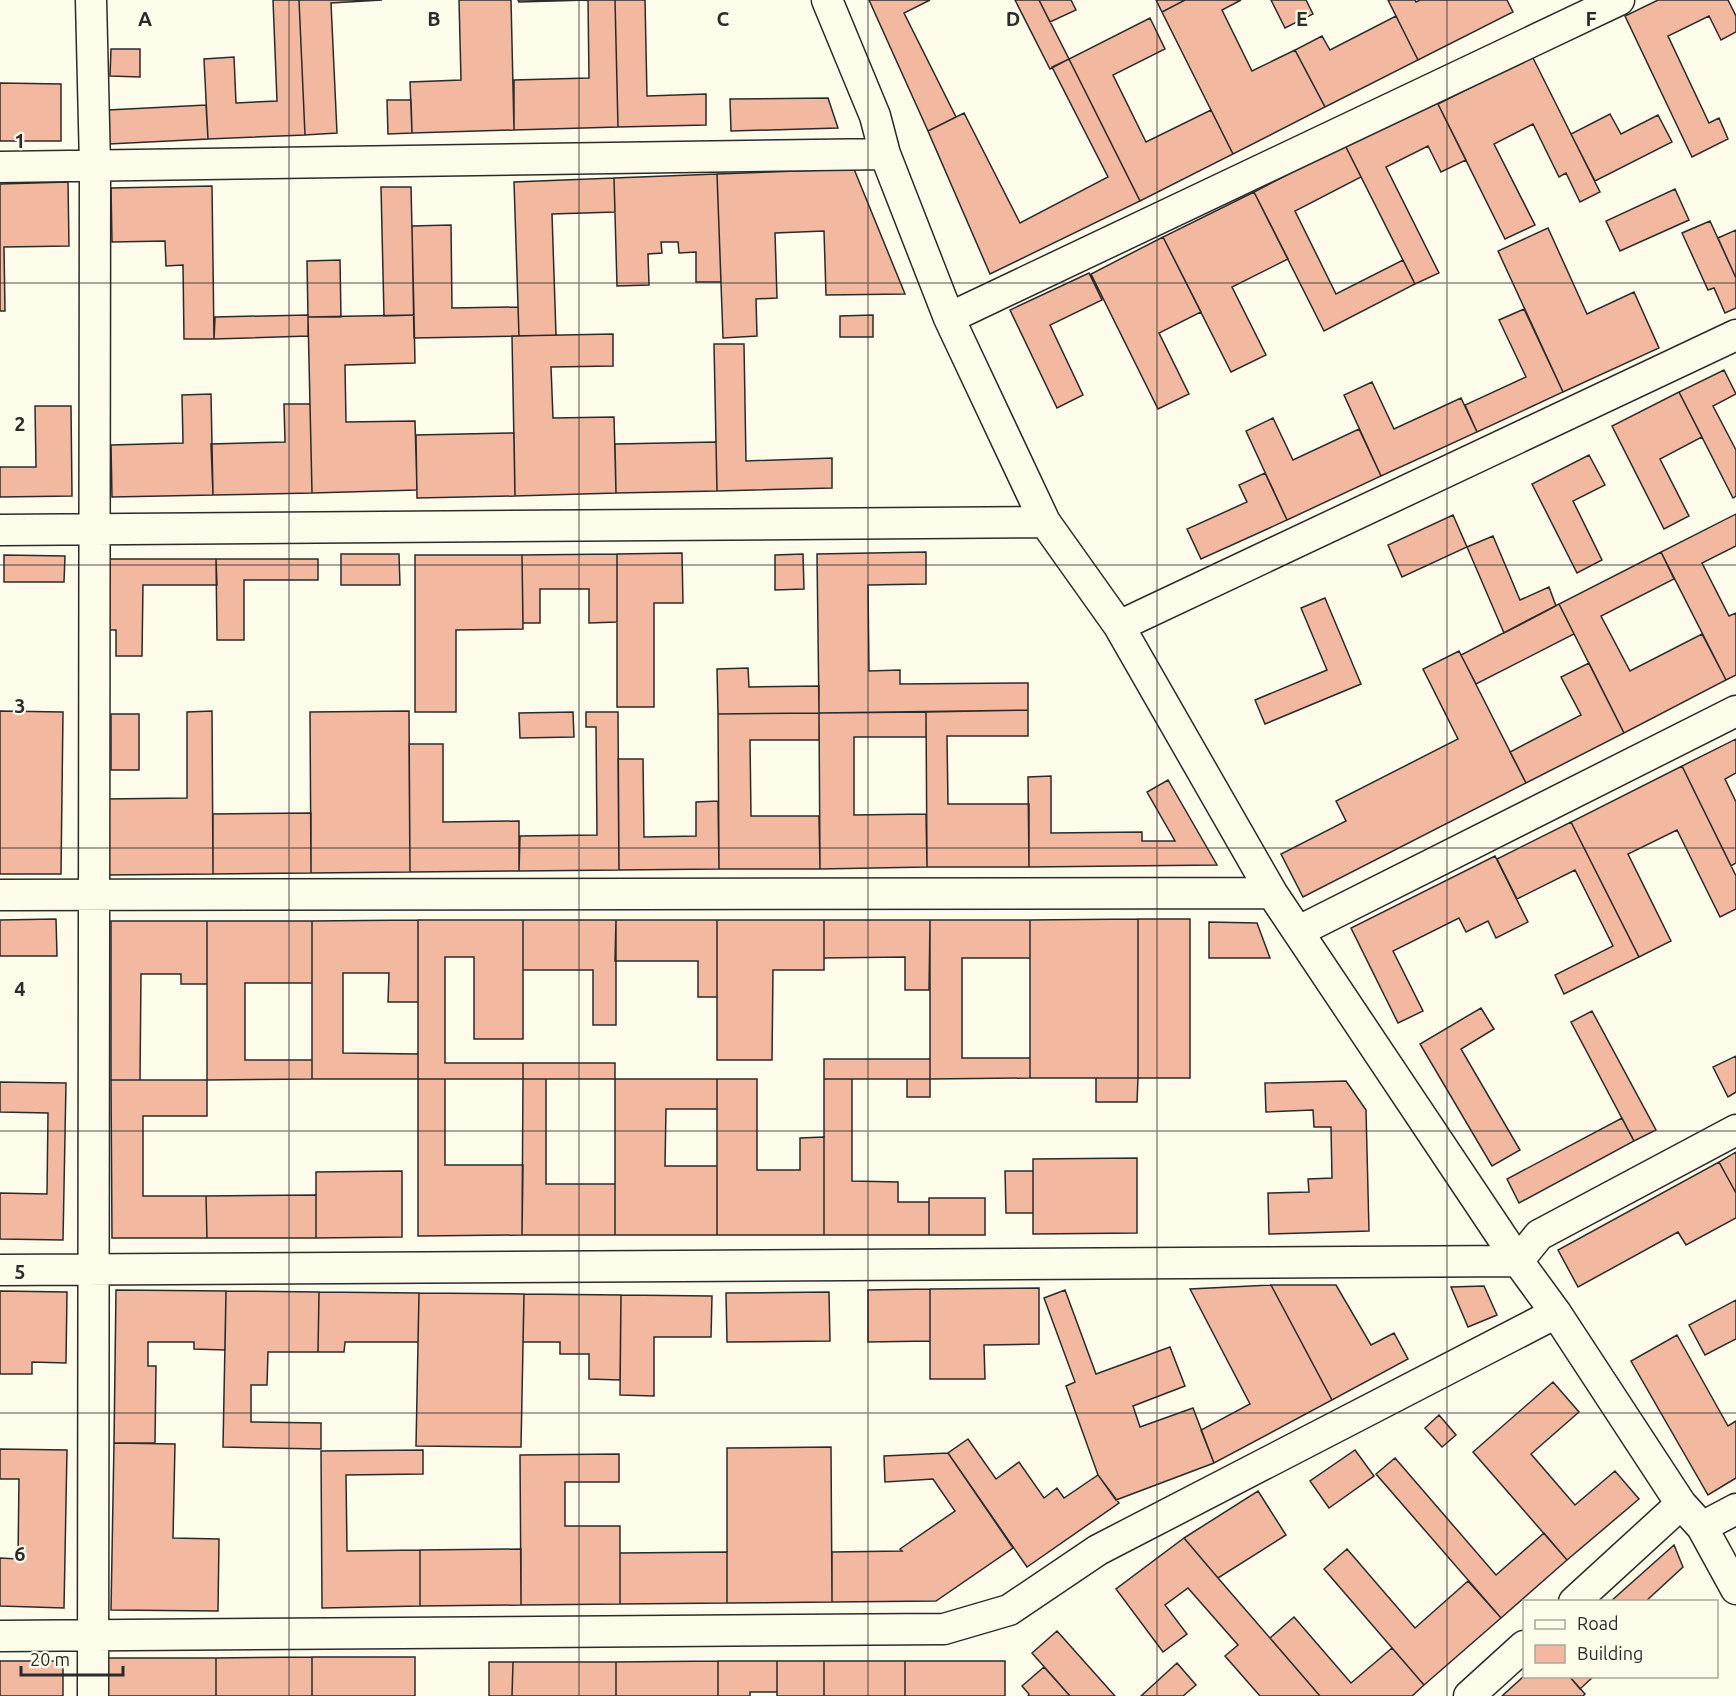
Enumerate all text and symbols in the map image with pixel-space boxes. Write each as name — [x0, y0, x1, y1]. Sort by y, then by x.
text: A — [138, 7, 152, 30]
text: B — [427, 7, 441, 30]
text: C — [717, 7, 730, 30]
text: D — [1006, 7, 1020, 30]
text: E — [1296, 7, 1308, 30]
text: F — [1585, 7, 1597, 30]
text: 1 — [14, 129, 26, 152]
text: 2 — [14, 412, 26, 435]
text: 3 — [14, 694, 26, 717]
text: 4 — [14, 977, 26, 1000]
text: 5 — [14, 1260, 26, 1283]
text: 6 — [14, 1542, 26, 1565]
legend — [1523, 1600, 1718, 1678]
text: Road — [1577, 1613, 1619, 1633]
scale bar — [21, 1639, 123, 1677]
text: Building — [1577, 1643, 1643, 1663]
text: 20 m — [30, 1649, 70, 1669]

